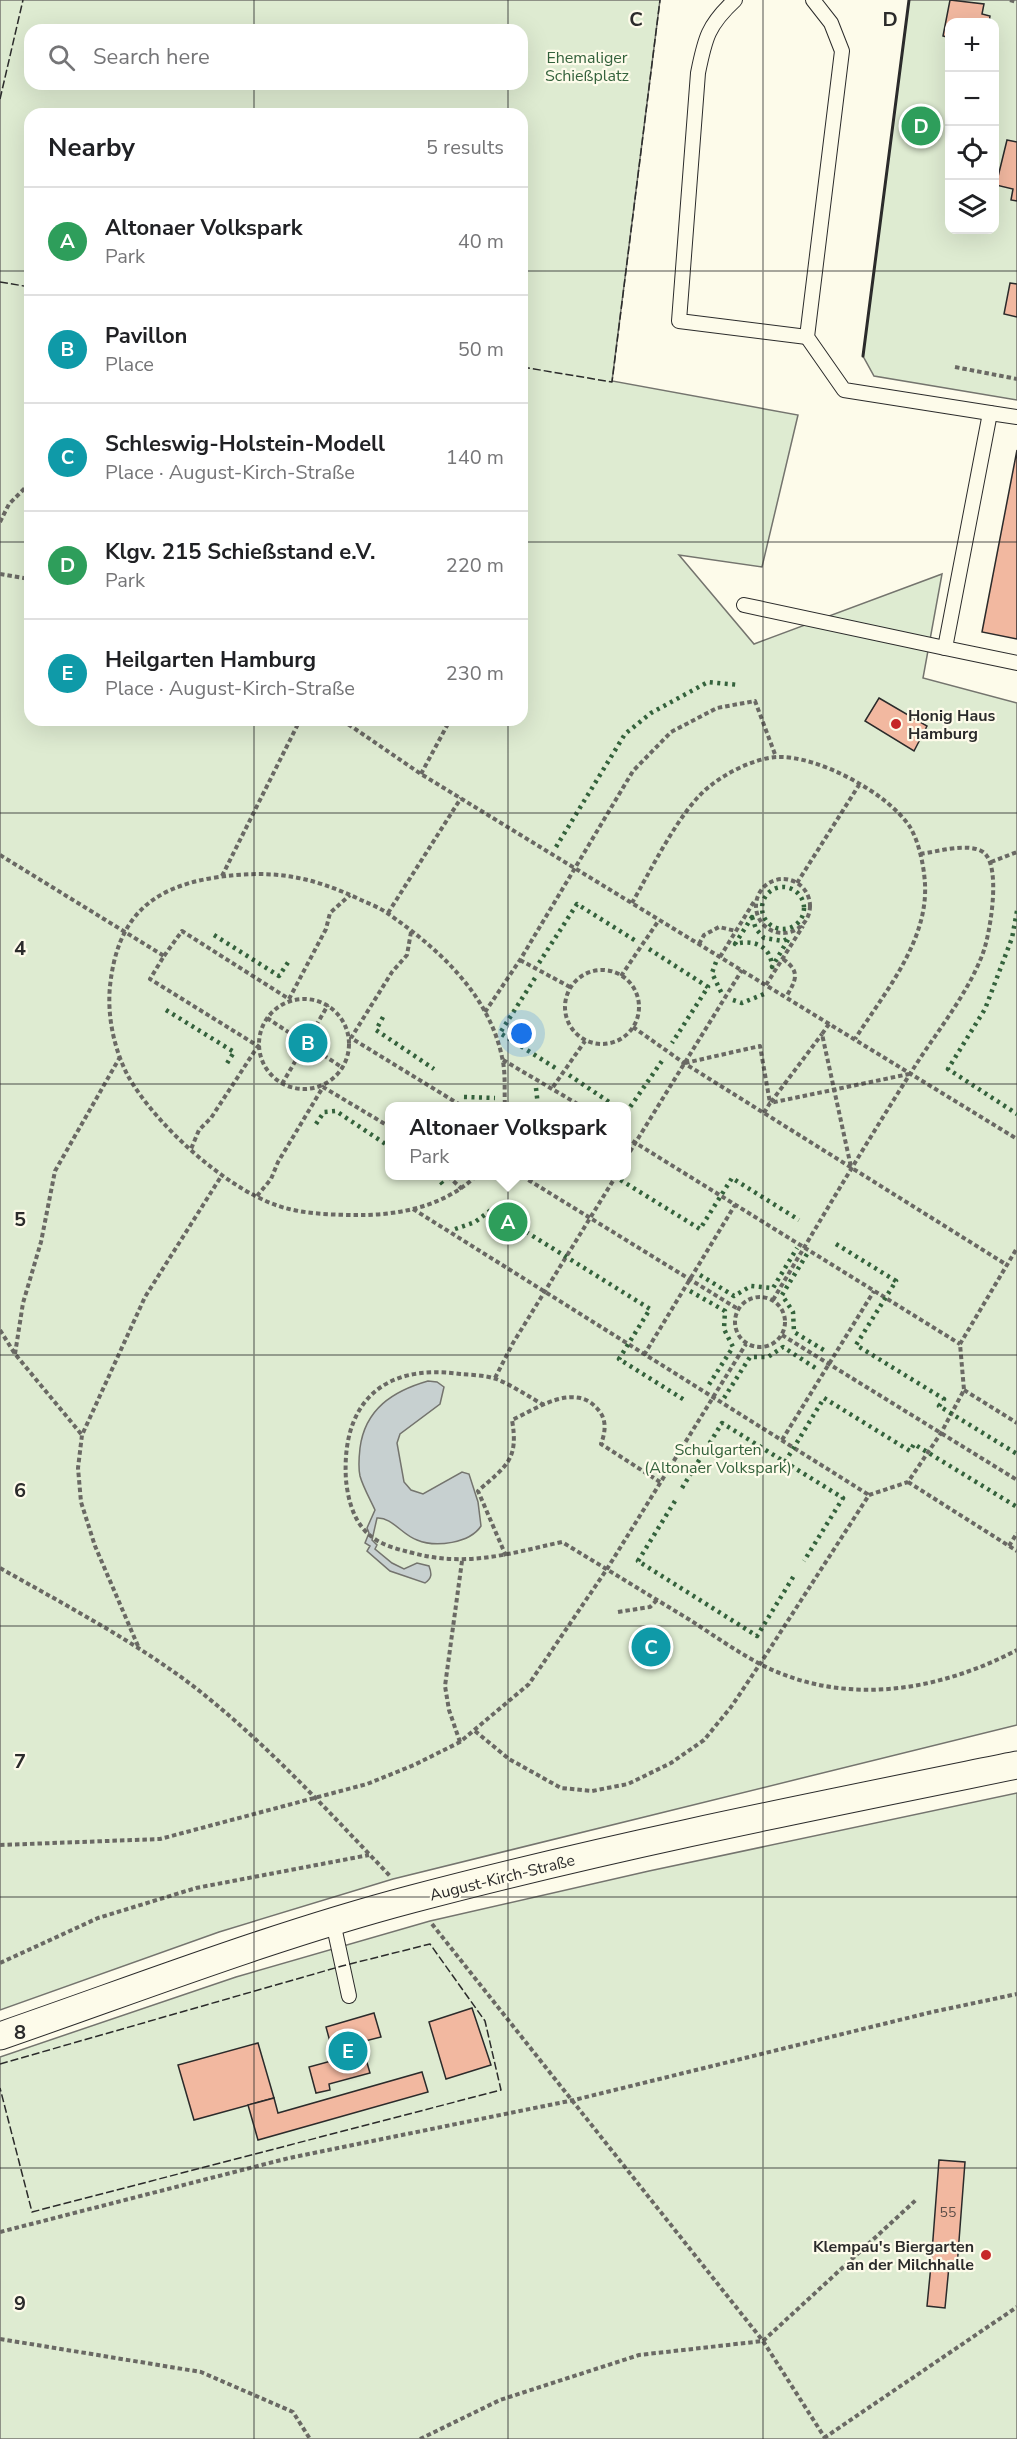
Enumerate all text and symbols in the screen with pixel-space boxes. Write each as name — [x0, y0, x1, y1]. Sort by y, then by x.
text: C — [629, 6, 643, 33]
text: D — [882, 6, 898, 33]
map controls — [945, 18, 999, 234]
button: + — [945, 18, 999, 72]
search box — [24, 24, 528, 90]
icon: search — [45, 41, 78, 74]
text: Search here — [93, 42, 210, 72]
park label: Ehemaliger Schießplatz — [545, 47, 629, 87]
button: − — [945, 72, 999, 126]
pin: D — [902, 104, 940, 148]
button: locate — [945, 126, 999, 180]
text: Nearby — [48, 130, 135, 165]
text: 5 results — [426, 134, 504, 161]
button: layers — [945, 180, 999, 234]
text: Altonaer Volkspark — [105, 213, 303, 243]
text: A — [60, 228, 75, 255]
text: 40 m — [458, 228, 504, 255]
text: Park — [105, 243, 145, 270]
text: Pavillon — [105, 321, 187, 351]
text: B — [61, 336, 74, 363]
text: 50 m — [458, 336, 504, 363]
text: Place — [105, 351, 154, 378]
text: Schleswig-Holstein-Modell — [105, 429, 385, 459]
text: C — [61, 444, 74, 471]
text: 140 m — [446, 444, 504, 471]
text: Place · August-Kirch-Straße — [105, 459, 355, 486]
text: Klgv. 215 Schießstand e.V. — [105, 537, 375, 567]
text: D — [60, 552, 75, 579]
text: 220 m — [446, 552, 504, 579]
text: Park — [105, 567, 145, 594]
text: Heilgarten Hamburg — [105, 645, 316, 675]
text: E — [62, 660, 73, 687]
text: 230 m — [446, 660, 504, 687]
text: Place · August-Kirch-Straße — [105, 675, 355, 702]
place label: Honig Haus Hamburg — [908, 705, 995, 745]
marker: Honig Haus Hamburg — [889, 717, 903, 731]
text: 4 — [14, 935, 26, 962]
your location — [507, 1019, 536, 1048]
pin: B — [288, 1020, 328, 1066]
popup — [385, 1102, 631, 1180]
text: Altonaer Volkspark — [409, 1113, 607, 1143]
text: Park — [409, 1143, 449, 1170]
pin: A — [488, 1200, 528, 1244]
text: 5 — [14, 1206, 26, 1233]
park label: Schulgarten (Altonaer Volkspark) — [644, 1439, 792, 1479]
text: 6 — [14, 1477, 26, 1504]
pin: C — [632, 1624, 670, 1670]
text: 7 — [14, 1748, 26, 1775]
street label: August-Kirch-Straße — [427, 1849, 577, 1907]
text: 8 — [14, 2019, 26, 2046]
pin: E — [328, 2028, 368, 2074]
house number: 55 — [940, 2203, 956, 2222]
place label: Klempau's Biergarten an der Milchhalle — [813, 2236, 974, 2276]
marker: Klempau's Biergarten an der Milchhalle — [979, 2248, 993, 2262]
text: 9 — [14, 2290, 26, 2317]

